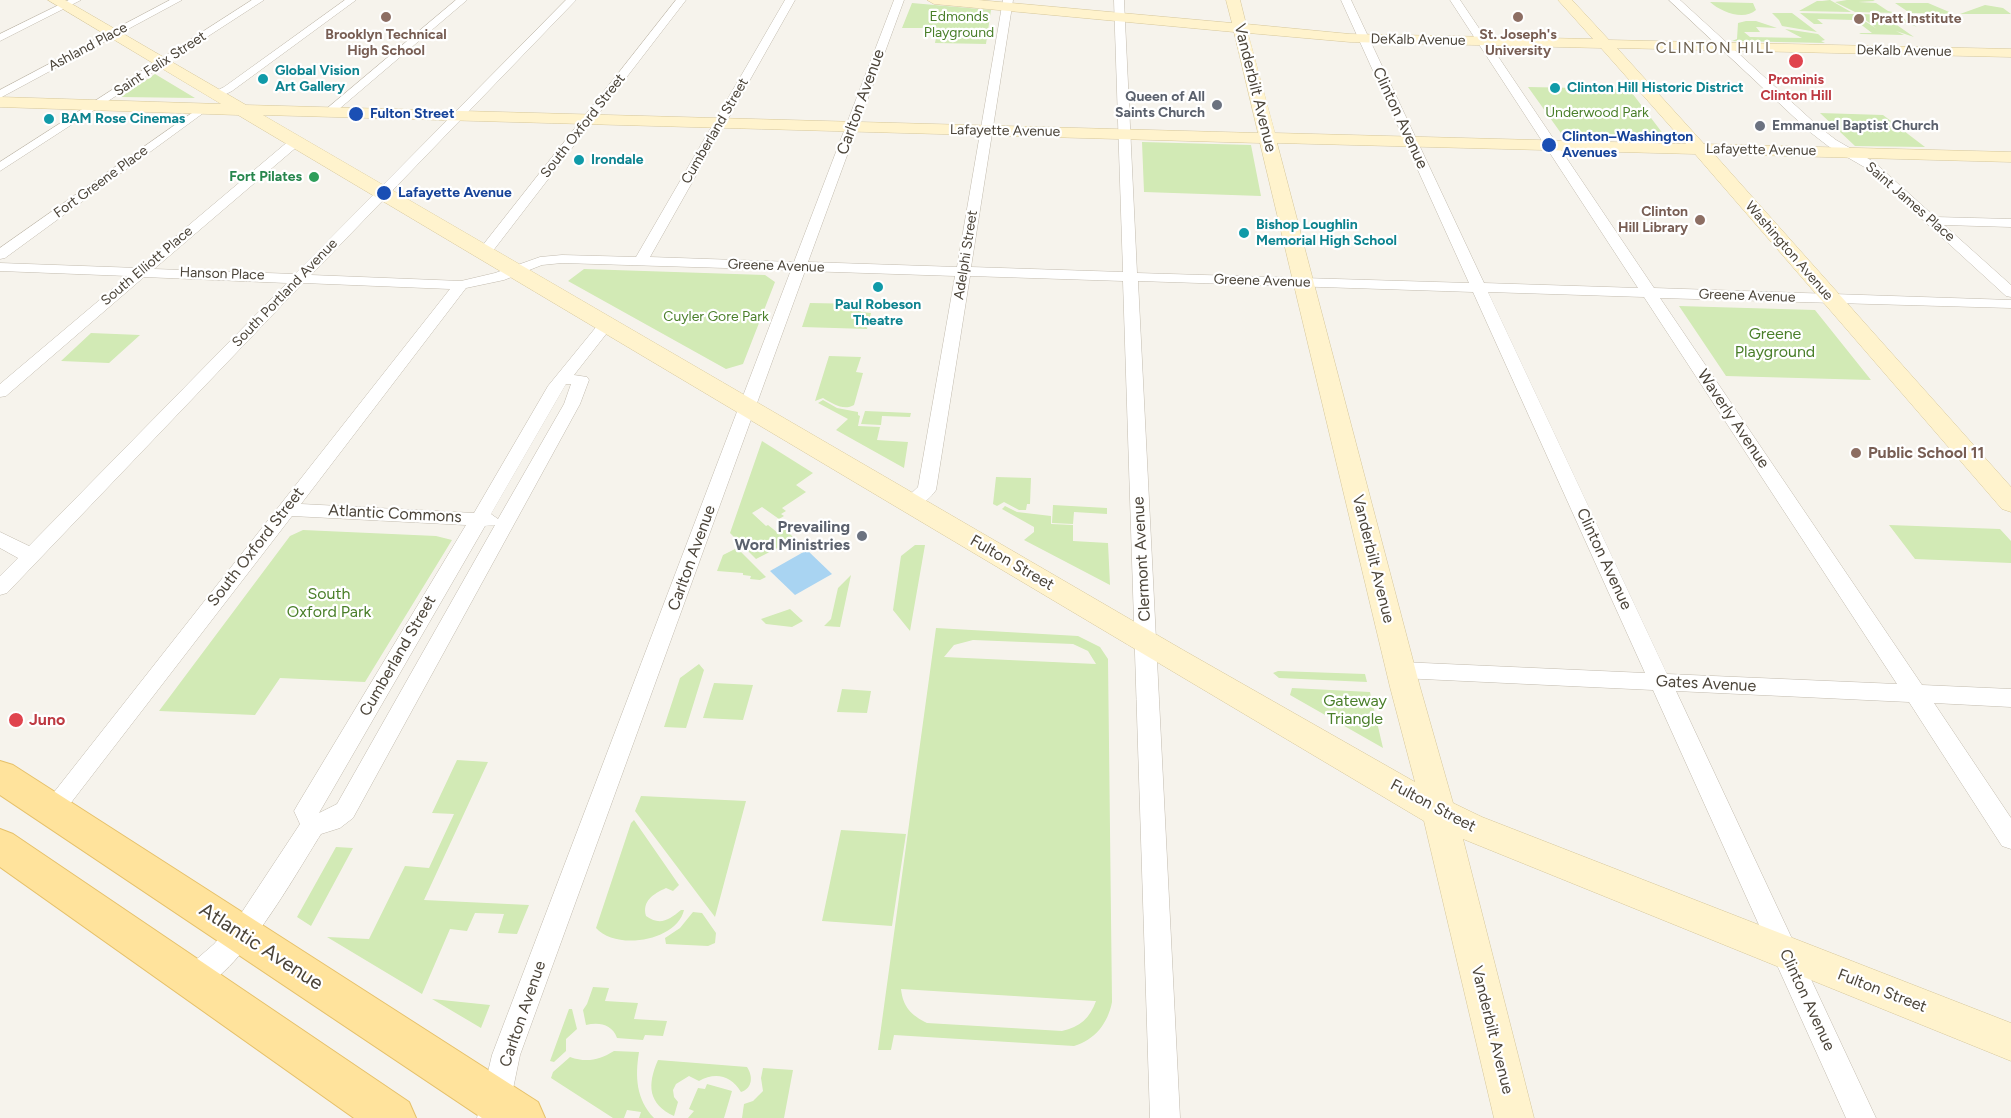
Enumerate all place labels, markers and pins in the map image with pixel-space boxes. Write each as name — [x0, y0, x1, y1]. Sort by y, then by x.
marker: Brooklyn Technical High School — [379, 10, 393, 24]
marker: St. Joseph's University — [1511, 10, 1525, 24]
place label: Pratt Institute — [1871, 11, 1961, 27]
marker: Pratt Institute — [1852, 12, 1866, 26]
place label: Brooklyn Technical High School — [325, 27, 447, 60]
place label: St. Joseph's University — [1479, 27, 1557, 60]
marker: Prominis Clinton Hill — [1787, 52, 1805, 70]
place label: Global Vision Art Gallery — [275, 63, 360, 96]
marker: Global Vision Art Gallery — [256, 72, 270, 86]
place label: Prominis Clinton Hill — [1760, 72, 1832, 104]
place label: Clinton Hill Historic District — [1567, 80, 1744, 96]
marker: Clinton Hill Historic District — [1548, 81, 1562, 95]
place label: Queen of All Saints Church — [1115, 89, 1205, 122]
marker: Queen of All Saints Church — [1210, 98, 1224, 112]
marker: Fulton Street — [347, 105, 365, 123]
place label: Fulton Street — [370, 106, 455, 122]
place label: BAM Rose Cinemas — [61, 111, 185, 127]
marker: BAM Rose Cinemas — [42, 112, 56, 126]
place label: Emmanuel Baptist Church — [1772, 118, 1939, 134]
marker: Emmanuel Baptist Church — [1753, 119, 1767, 133]
place label: Clinton–Washington Avenues — [1562, 129, 1693, 162]
marker: Clinton–Washington Avenues — [1540, 136, 1558, 154]
place label: Irondale — [591, 152, 643, 168]
marker: Irondale — [572, 153, 586, 167]
place label: Fort Pilates — [229, 169, 302, 185]
marker: Fort Pilates — [307, 170, 321, 184]
marker: Lafayette Avenue — [375, 184, 393, 202]
place label: Lafayette Avenue — [398, 185, 512, 201]
place label: Clinton Hill Library — [1618, 204, 1688, 237]
marker: Clinton Hill Library — [1693, 213, 1707, 227]
place label: Bishop Loughlin Memorial High School — [1256, 217, 1397, 250]
marker: Bishop Loughlin Memorial High School — [1237, 226, 1251, 240]
marker: Paul Robeson Theatre — [871, 280, 885, 294]
place label: Paul Robeson Theatre — [835, 297, 921, 330]
place label: Public School 11 — [1868, 443, 1984, 463]
marker: Public School 11 — [1849, 446, 1863, 460]
place label: Prevailing Word Ministries — [735, 517, 850, 555]
marker: Prevailing Word Ministries — [855, 529, 869, 543]
place label: Juno — [29, 710, 65, 730]
marker: Juno — [7, 711, 25, 729]

